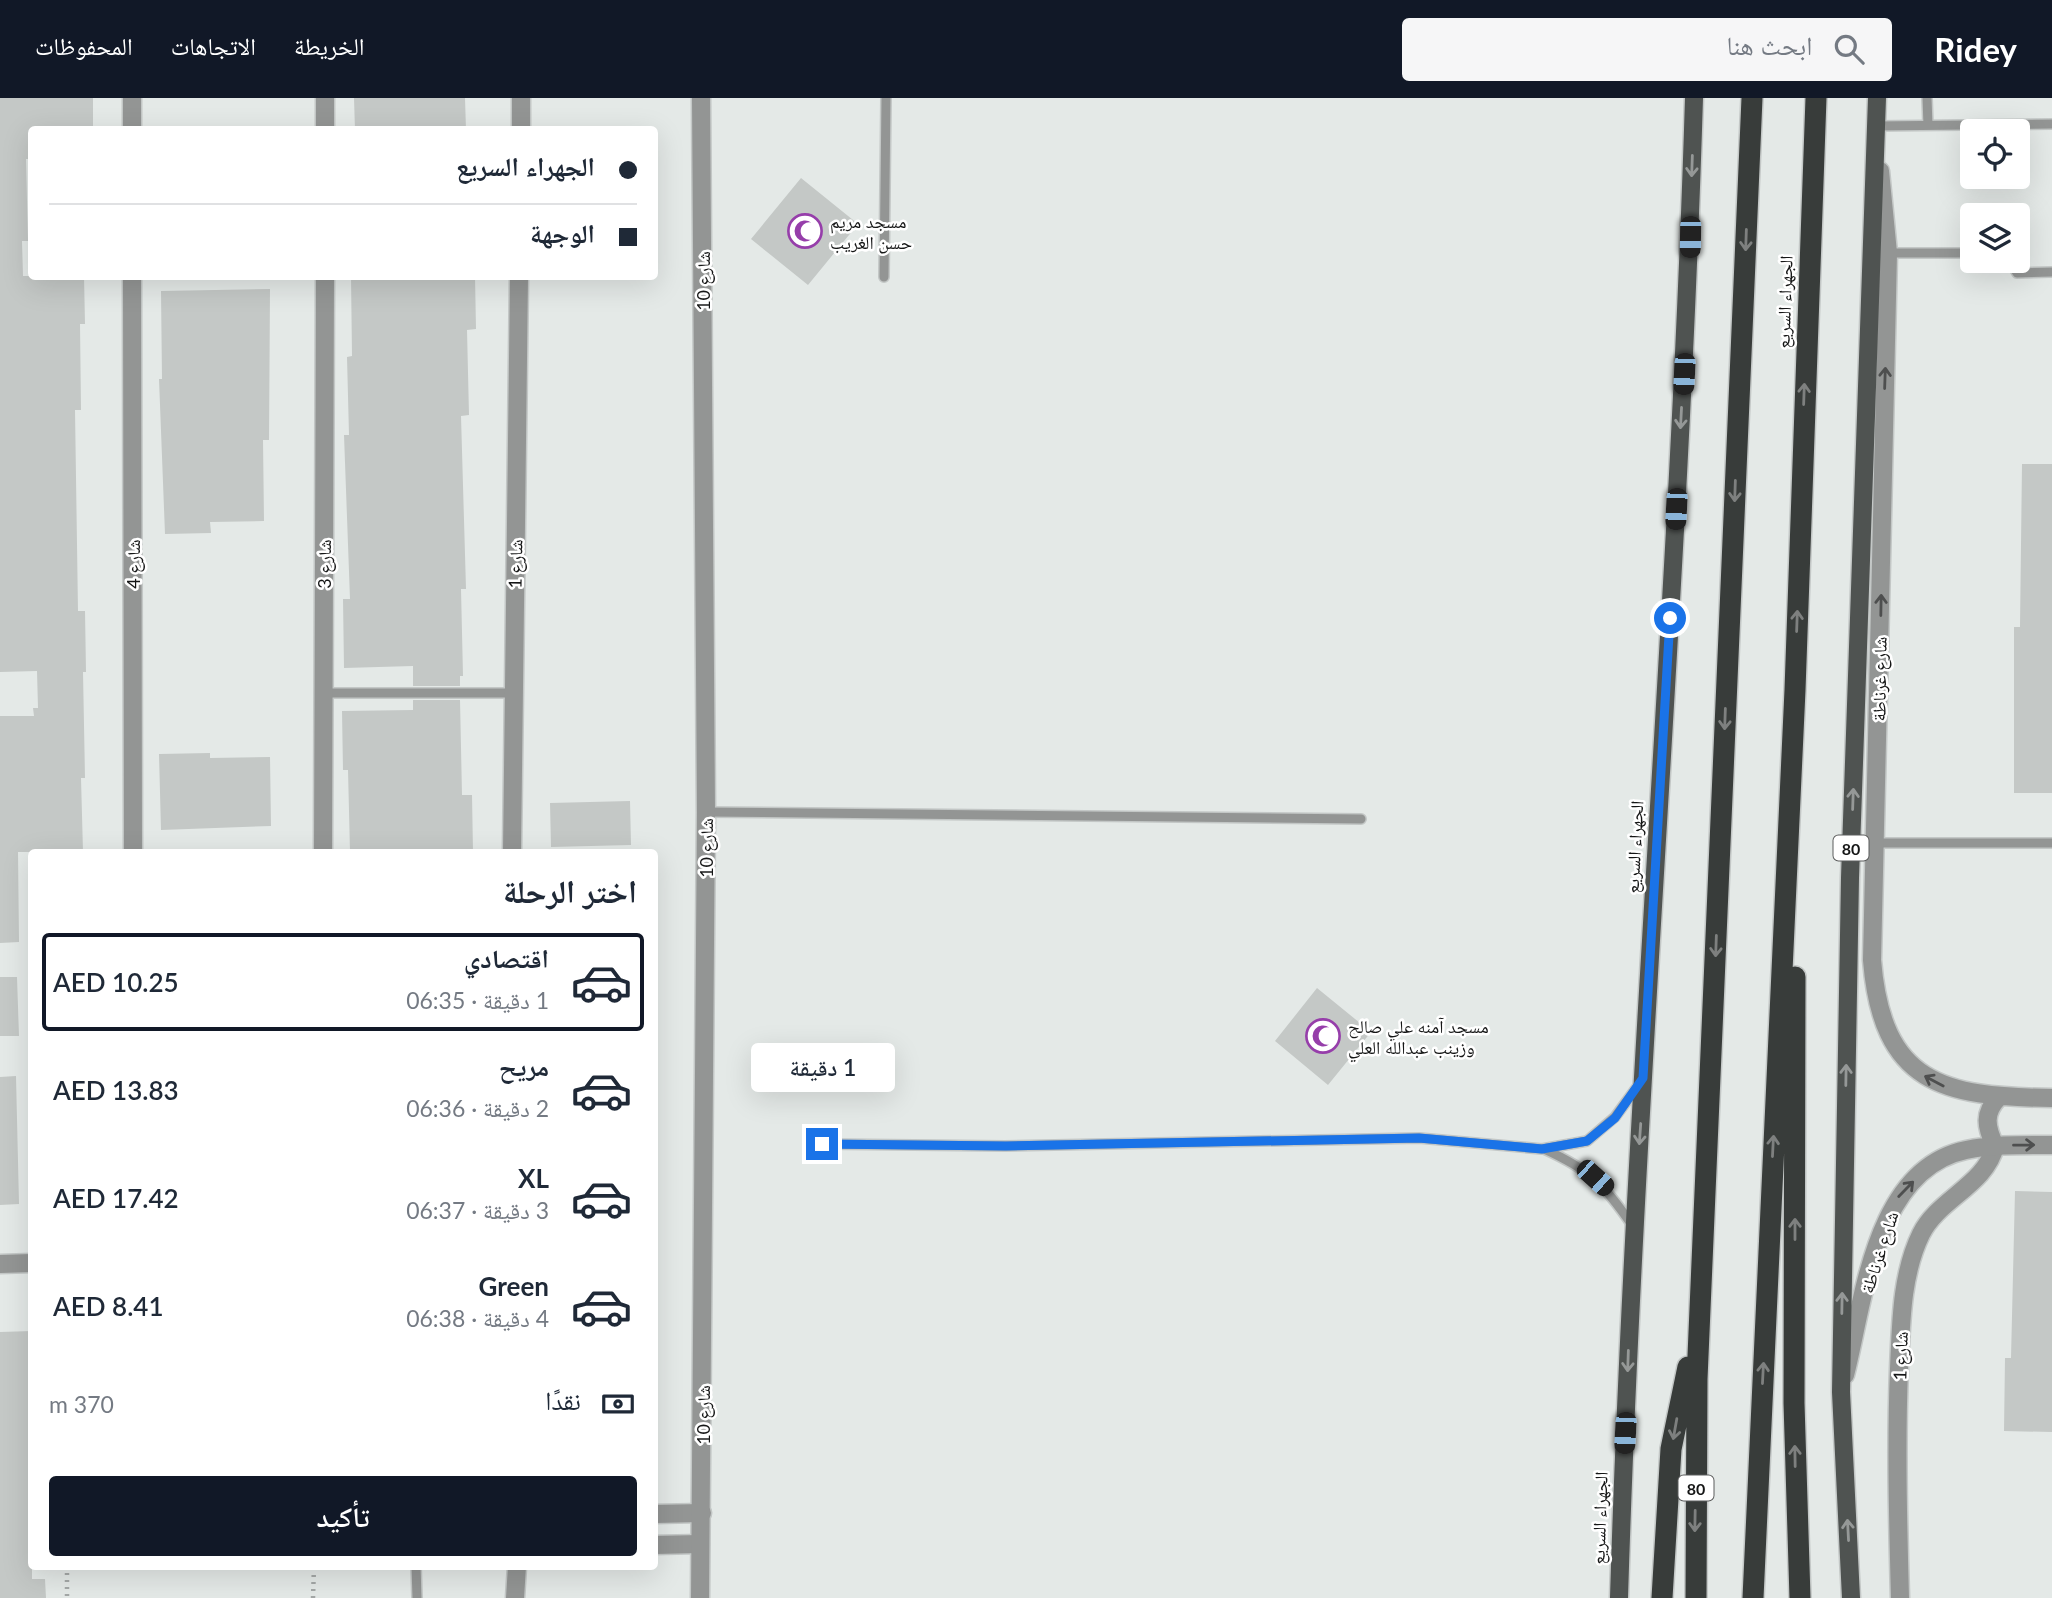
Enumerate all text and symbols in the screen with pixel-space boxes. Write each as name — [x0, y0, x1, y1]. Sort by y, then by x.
search box — [1402, 18, 1892, 81]
text: ابحث هنا — [1726, 29, 1812, 61]
text: Ridey — [1934, 29, 2017, 69]
icon: search — [1830, 30, 1868, 68]
text: المحفوظات — [35, 31, 133, 60]
text: الاتجاهات — [171, 31, 256, 60]
text: الخريطة — [294, 31, 365, 60]
map controls — [1960, 119, 2030, 273]
button: locate — [1960, 119, 2030, 189]
text: الجهراء السريع — [456, 150, 595, 182]
one-way arrow — [1685, 154, 1699, 177]
button: layers — [1960, 203, 2030, 273]
place label: مسجد مريم حسن الغريب — [830, 210, 912, 254]
mosque icon: مسجد مريم حسن الغريب — [786, 212, 824, 250]
car — [1680, 216, 1701, 258]
text: الوجهة — [530, 217, 595, 249]
one-way arrow — [1739, 228, 1752, 251]
street label: شارع 10 — [692, 251, 715, 311]
street label: الجهراء السريع — [1771, 255, 1799, 349]
car — [1673, 352, 1696, 396]
one-way arrow — [1878, 366, 1891, 389]
one-way arrow — [1797, 383, 1810, 406]
one-way arrow — [1674, 406, 1687, 429]
one-way arrow — [1728, 480, 1741, 503]
car — [1665, 487, 1688, 531]
street label: شارع 4 — [122, 539, 145, 589]
street label: شارع 3 — [313, 539, 336, 589]
street label: شارع 1 — [504, 539, 527, 589]
one-way arrow — [1874, 594, 1887, 617]
route start — [1654, 602, 1686, 634]
one-way arrow — [1790, 610, 1803, 633]
street label: شارع غرناطة — [1867, 636, 1892, 722]
one-way arrow — [1719, 707, 1732, 730]
one-way arrow — [1847, 787, 1860, 810]
street label: الجهراء السريع — [1621, 800, 1649, 894]
street label: شارع 10 — [695, 818, 718, 878]
road number: 80 — [1834, 835, 1868, 860]
text: اختر الرحلة — [503, 871, 637, 910]
one-way arrow — [1709, 934, 1722, 957]
text: اقتصادي — [464, 942, 549, 974]
icon: car — [570, 951, 633, 1014]
text: AED 10.25 — [53, 966, 179, 998]
text: 1 دقيقة · 06:35 — [406, 986, 549, 1014]
place label: مسجد آمنه علي صالح وزينب عبدالله العلي — [1348, 1015, 1489, 1063]
mosque icon: مسجد آمنه علي صالح وزينب عبدالله العلي — [1304, 1017, 1342, 1055]
callout: 1 دقيقة — [750, 1042, 894, 1091]
text: مريح — [499, 1050, 549, 1082]
text: 1 دقيقة — [790, 1053, 856, 1081]
icon: car — [570, 1059, 633, 1122]
one-way arrow — [1840, 1064, 1853, 1087]
text: AED 13.83 — [53, 1074, 179, 1106]
one-way arrow — [1924, 1074, 1945, 1087]
text: 2 دقيقة · 06:36 — [406, 1094, 549, 1122]
one-way arrow — [1633, 1122, 1646, 1145]
route end — [806, 1128, 838, 1160]
one-way arrow — [1767, 1134, 1780, 1157]
one-way arrow — [2012, 1138, 2035, 1152]
car — [1573, 1156, 1618, 1200]
text: XL — [518, 1162, 549, 1194]
icon: car — [570, 1167, 633, 1230]
one-way arrow — [1898, 1180, 1915, 1197]
text: AED 17.42 — [53, 1182, 179, 1214]
text: 3 دقيقة · 06:37 — [406, 1196, 549, 1224]
street label: شارع غرناطة — [1855, 1208, 1904, 1296]
one-way arrow — [1788, 1218, 1802, 1241]
text: Green — [479, 1270, 549, 1302]
icon: car — [570, 1275, 633, 1338]
text: AED 8.41 — [53, 1290, 163, 1322]
one-way arrow — [1836, 1291, 1849, 1314]
text: 4 دقيقة · 06:38 — [406, 1304, 549, 1332]
street label: شارع 1 — [1888, 1331, 1913, 1381]
one-way arrow — [1621, 1350, 1634, 1373]
one-way arrow — [1756, 1362, 1769, 1385]
text: نقدًا — [545, 1384, 581, 1416]
icon: cash — [599, 1385, 637, 1423]
street label: شارع 10 — [692, 1385, 715, 1445]
text: 370 m — [49, 1390, 114, 1418]
car — [1614, 1411, 1637, 1455]
one-way arrow — [1668, 1417, 1681, 1440]
one-way arrow — [1789, 1445, 1802, 1468]
street label: الجهراء السريع — [1586, 1471, 1614, 1565]
button: تأكيد — [49, 1476, 637, 1556]
road number: 80 — [1678, 1476, 1714, 1500]
one-way arrow — [1688, 1509, 1702, 1532]
one-way arrow — [1841, 1519, 1854, 1542]

